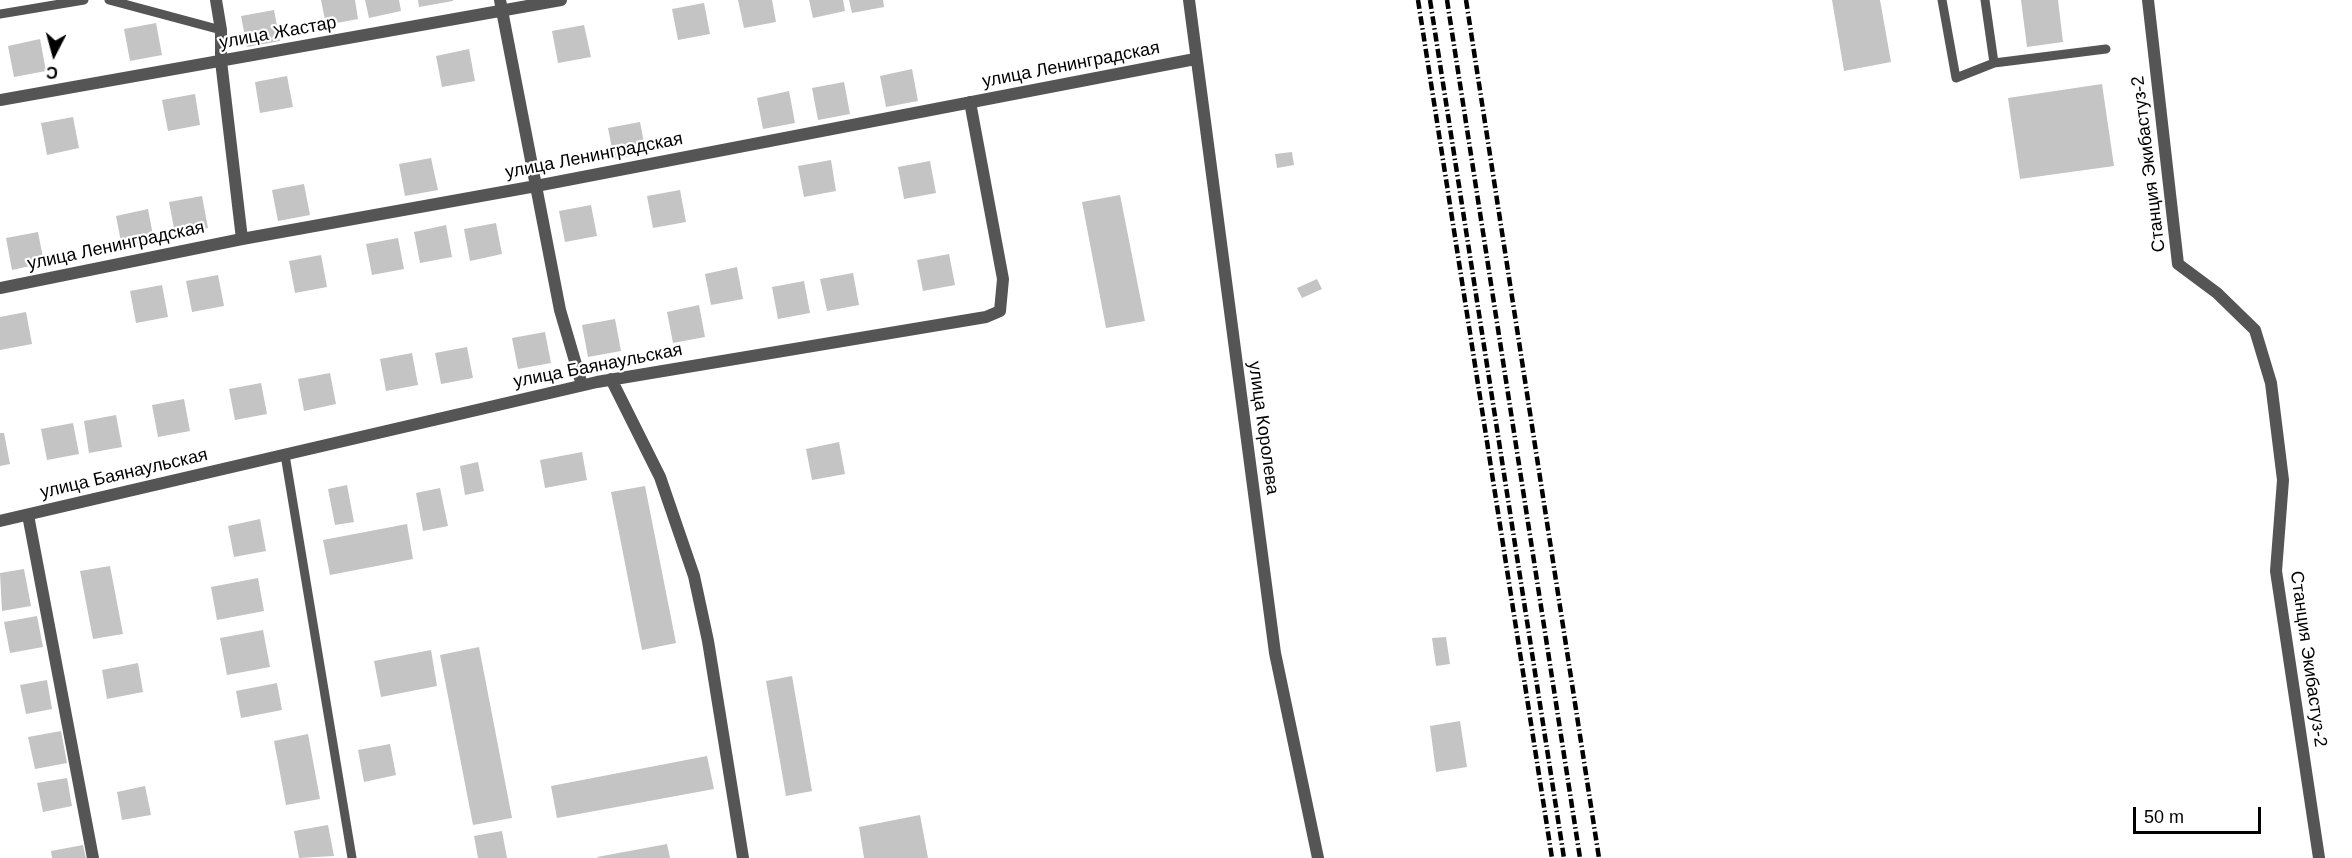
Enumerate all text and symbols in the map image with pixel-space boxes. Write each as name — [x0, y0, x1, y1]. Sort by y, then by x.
street label: улица Жастар — [218, 12, 338, 54]
north arrow — [24, 24, 84, 84]
street label: улица Ленинградская — [980, 37, 1162, 93]
text: С — [45, 63, 59, 81]
street label: Станция Экибастуз-2 — [2127, 75, 2171, 253]
street label: улица Ленинградская — [503, 128, 685, 184]
street label: улица Ленинградская — [26, 217, 206, 275]
street label: улица Баянаульская — [512, 339, 684, 393]
street label: улица Королева — [1243, 360, 1283, 496]
street label: улица Баянаульская — [38, 444, 210, 504]
street label: Станция Экибастуз-2 — [2285, 570, 2331, 748]
scale bar — [2136, 795, 2264, 833]
text: 50 m — [2144, 807, 2184, 827]

